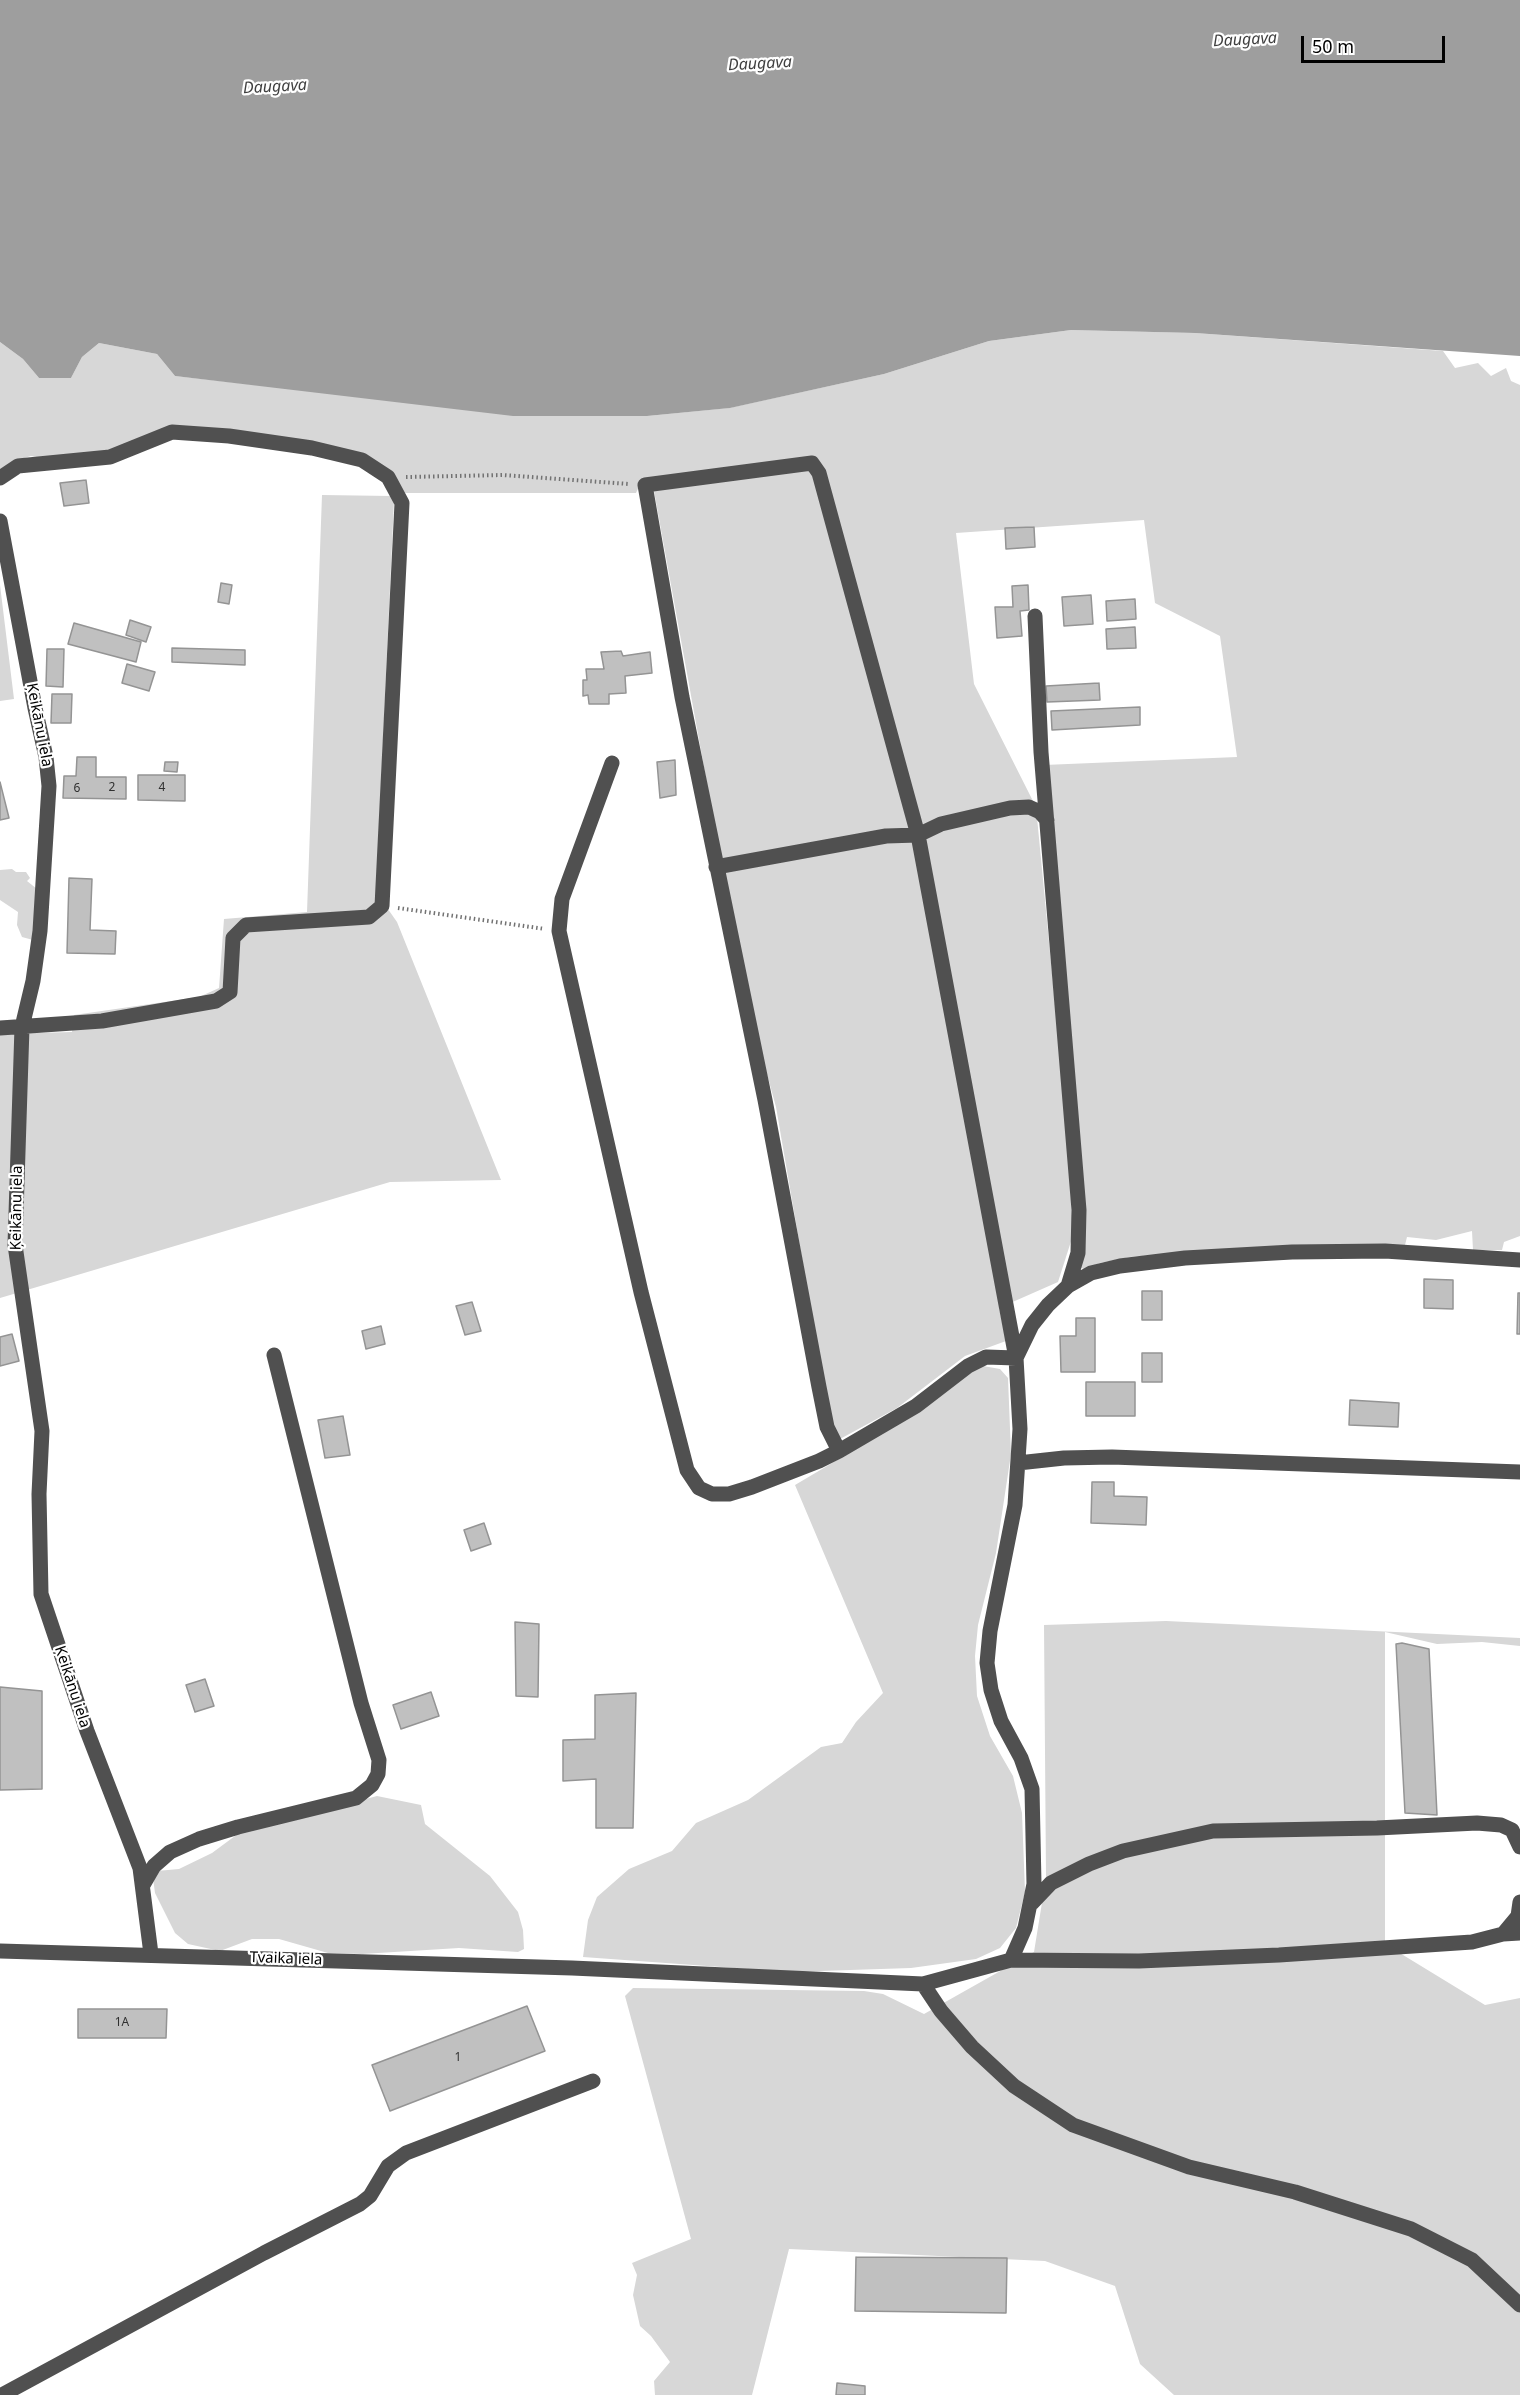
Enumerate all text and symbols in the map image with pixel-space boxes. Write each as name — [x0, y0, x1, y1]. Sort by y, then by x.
scale bar — [1304, 24, 1448, 62]
water label: Daugava — [1213, 29, 1277, 51]
text: 50 m — [1312, 34, 1354, 58]
water label: Daugava — [728, 53, 792, 75]
water label: Daugava — [243, 76, 307, 98]
street label: Ķeikānu iela — [22, 682, 56, 768]
house number: 2 — [109, 781, 115, 795]
house number: 4 — [159, 781, 165, 795]
house number: 6 — [74, 782, 80, 796]
street label: Ķeikānu iela — [7, 1165, 27, 1251]
street label: Ķeikānu iela — [50, 1644, 94, 1730]
street label: Tvaika iela — [249, 1949, 323, 1969]
house number: 1A — [115, 2016, 129, 2030]
house number: 1 — [455, 2051, 461, 2065]

